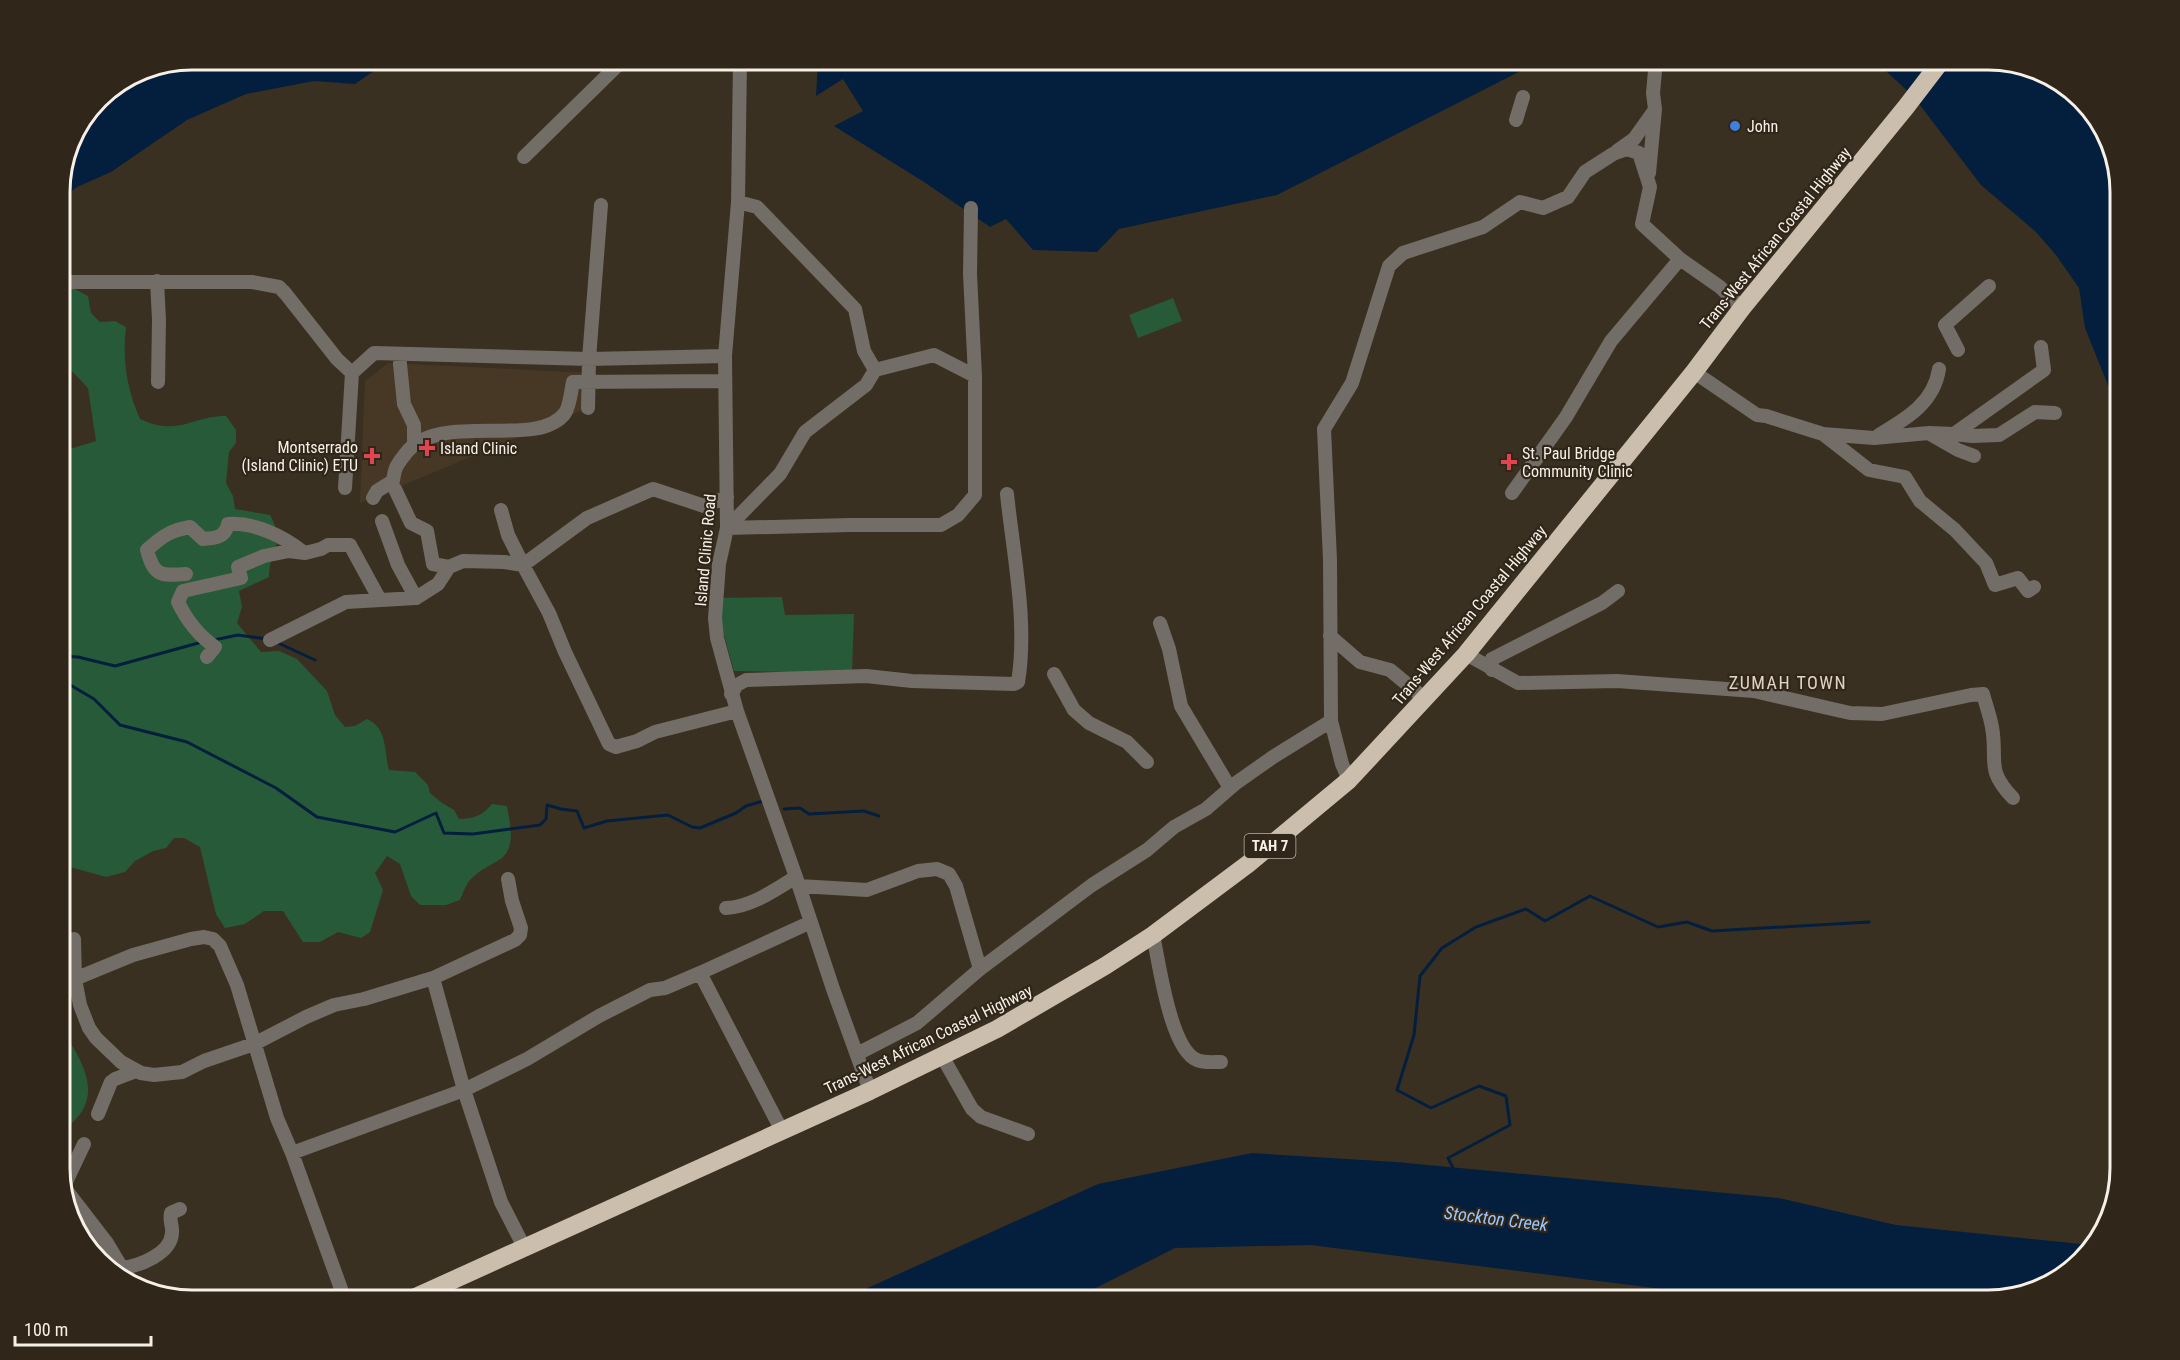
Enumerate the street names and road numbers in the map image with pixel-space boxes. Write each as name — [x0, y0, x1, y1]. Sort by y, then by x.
street label: Trans-West African Coastal Highway — [1696, 143, 1855, 333]
street label: Island Clinic Road — [691, 493, 720, 607]
street label: Trans-West African Coastal Highway — [1388, 521, 1550, 709]
road number: TAH 7 — [1244, 834, 1296, 858]
street label: Trans-West African Coastal Highway — [821, 981, 1036, 1098]

